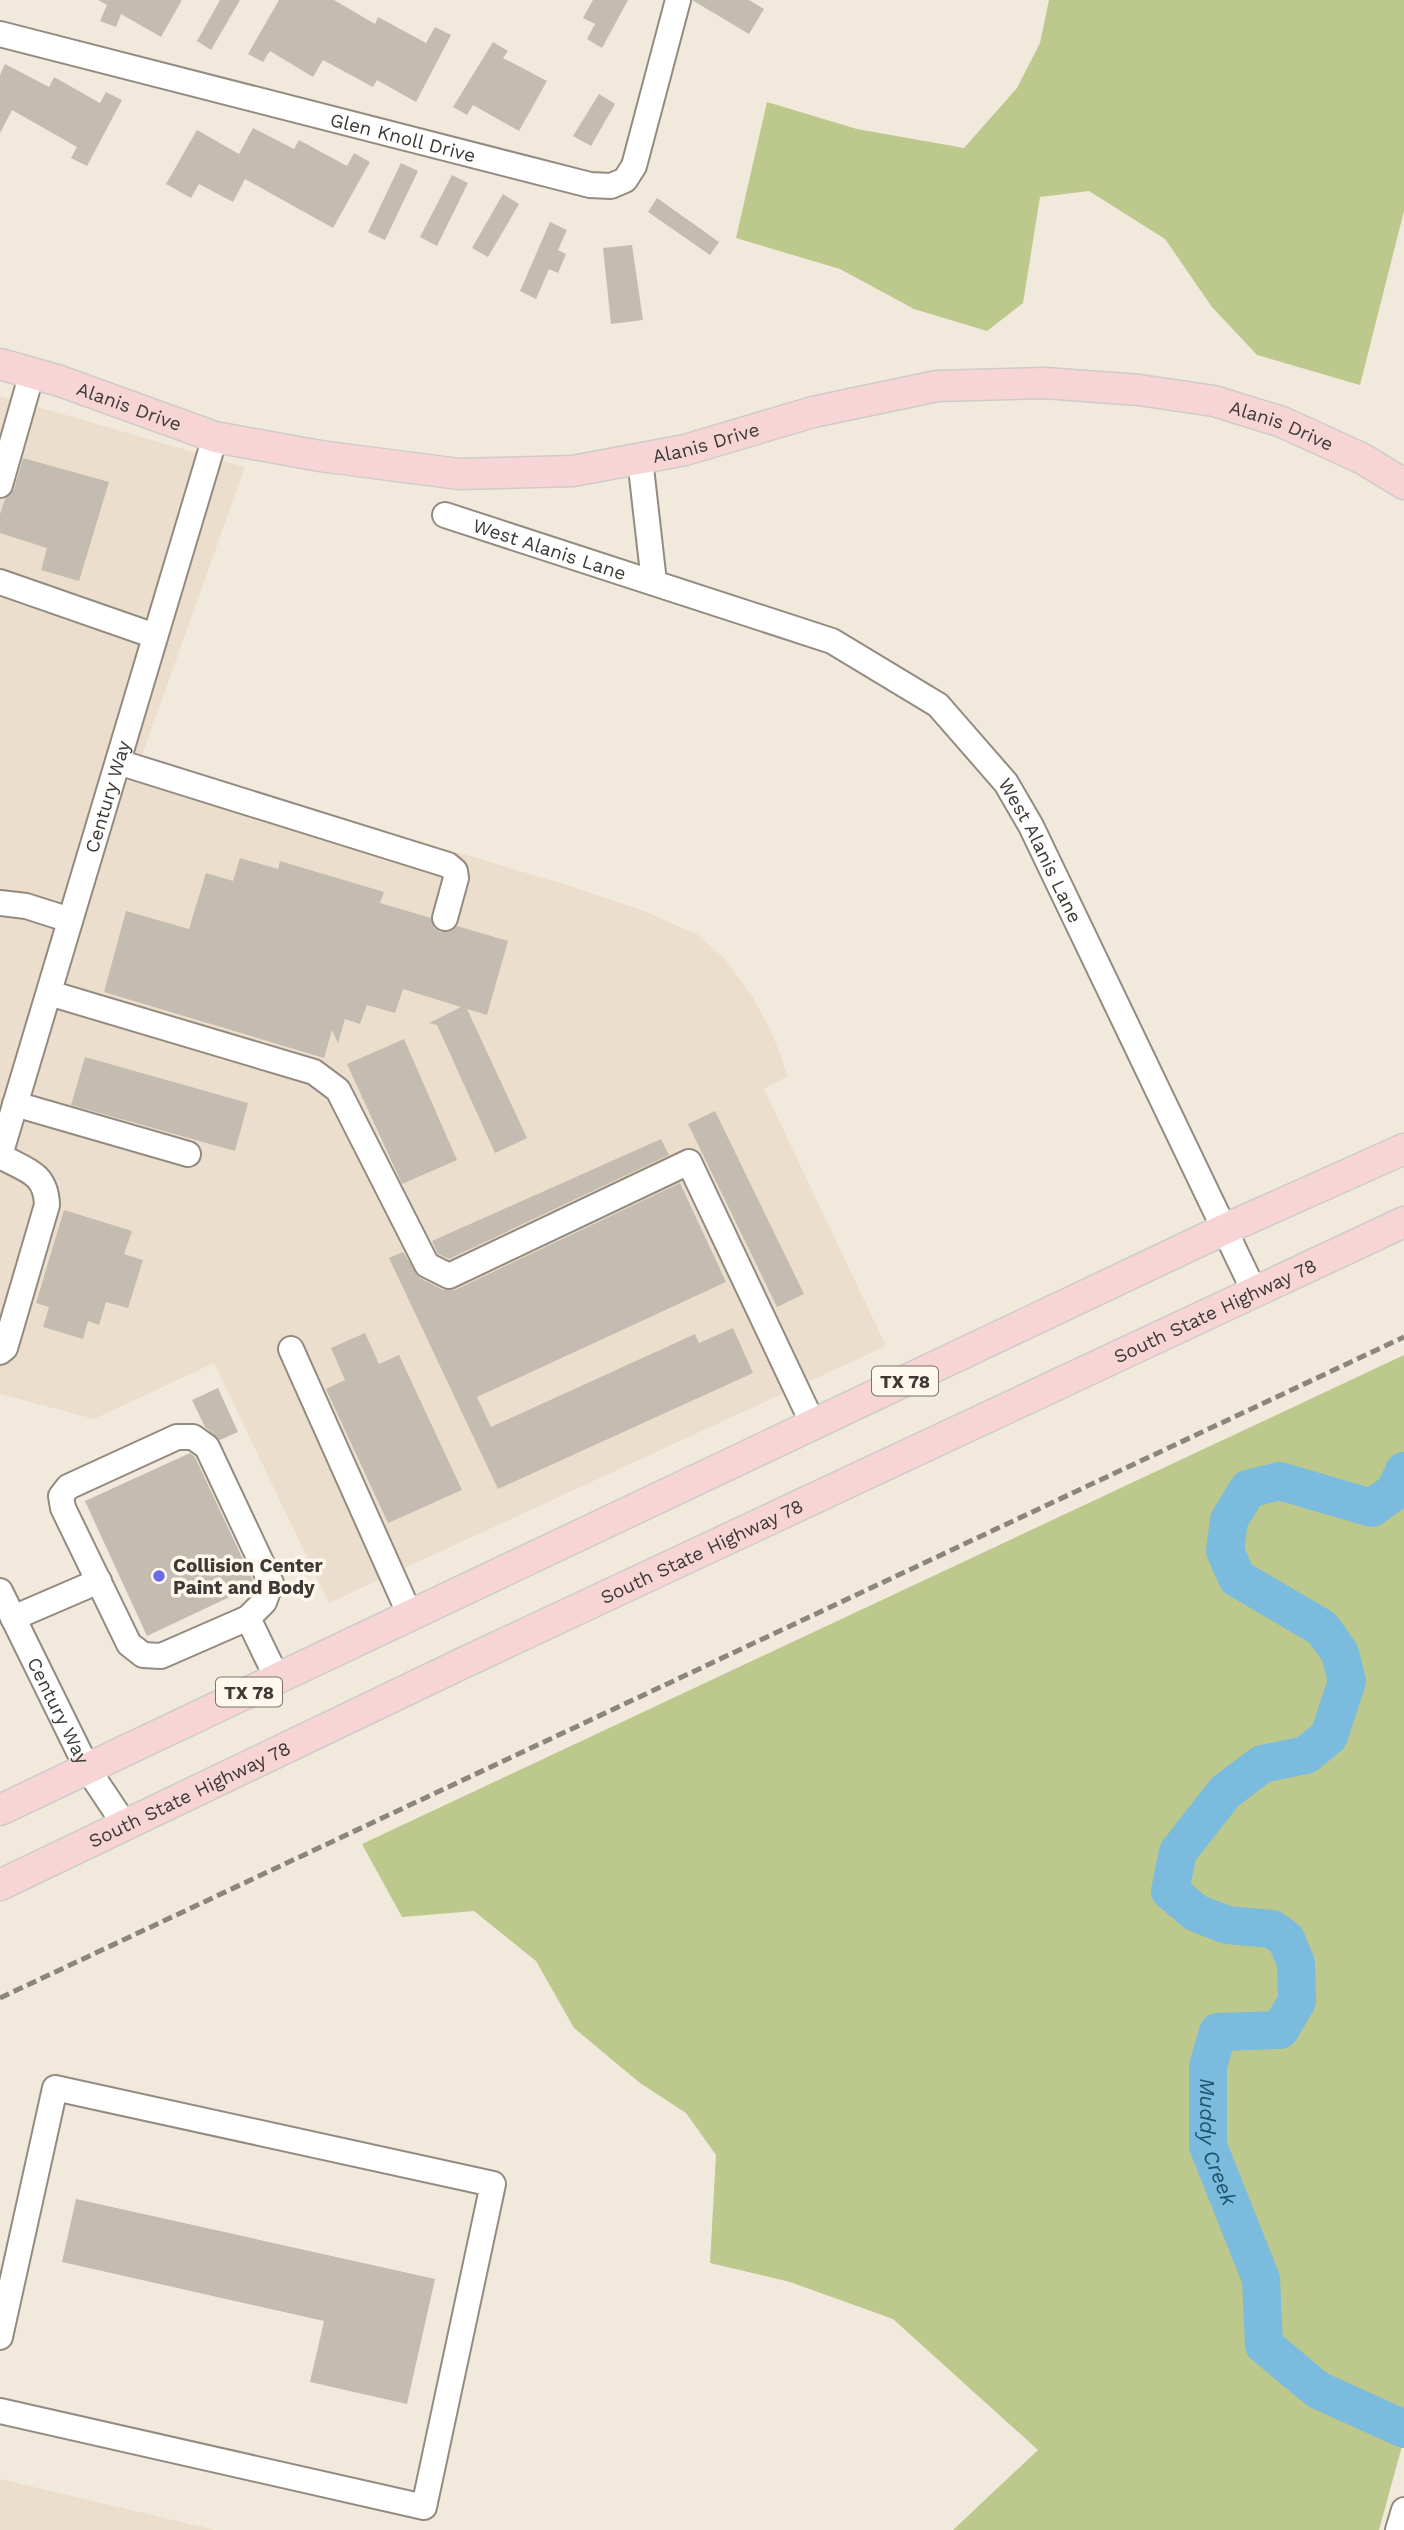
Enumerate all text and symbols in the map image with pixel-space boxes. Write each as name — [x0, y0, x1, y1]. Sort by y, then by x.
street label: Glen Knoll Drive — [328, 108, 478, 167]
street label: Alanis Drive — [74, 377, 185, 435]
street label: Alanis Drive — [1227, 395, 1337, 455]
street label: Alanis Drive — [651, 417, 762, 467]
street label: West Alanis Lane — [470, 513, 629, 585]
street label: Century Way — [80, 738, 135, 856]
street label: West Alanis Lane — [994, 774, 1087, 926]
street label: South State Highway 78 — [1110, 1253, 1320, 1368]
road number: TX 78 — [872, 1366, 938, 1396]
street label: South State Highway 78 — [597, 1494, 807, 1608]
place label: Collision Center Paint and Body — [173, 1554, 323, 1599]
marker: Collision Center Paint and Body — [151, 1568, 167, 1584]
street label: Century Way — [23, 1653, 95, 1768]
road number: TX 78 — [216, 1678, 282, 1707]
street label: South State Highway 78 — [85, 1736, 294, 1852]
water label: Muddy Creek — [1196, 2078, 1243, 2209]

